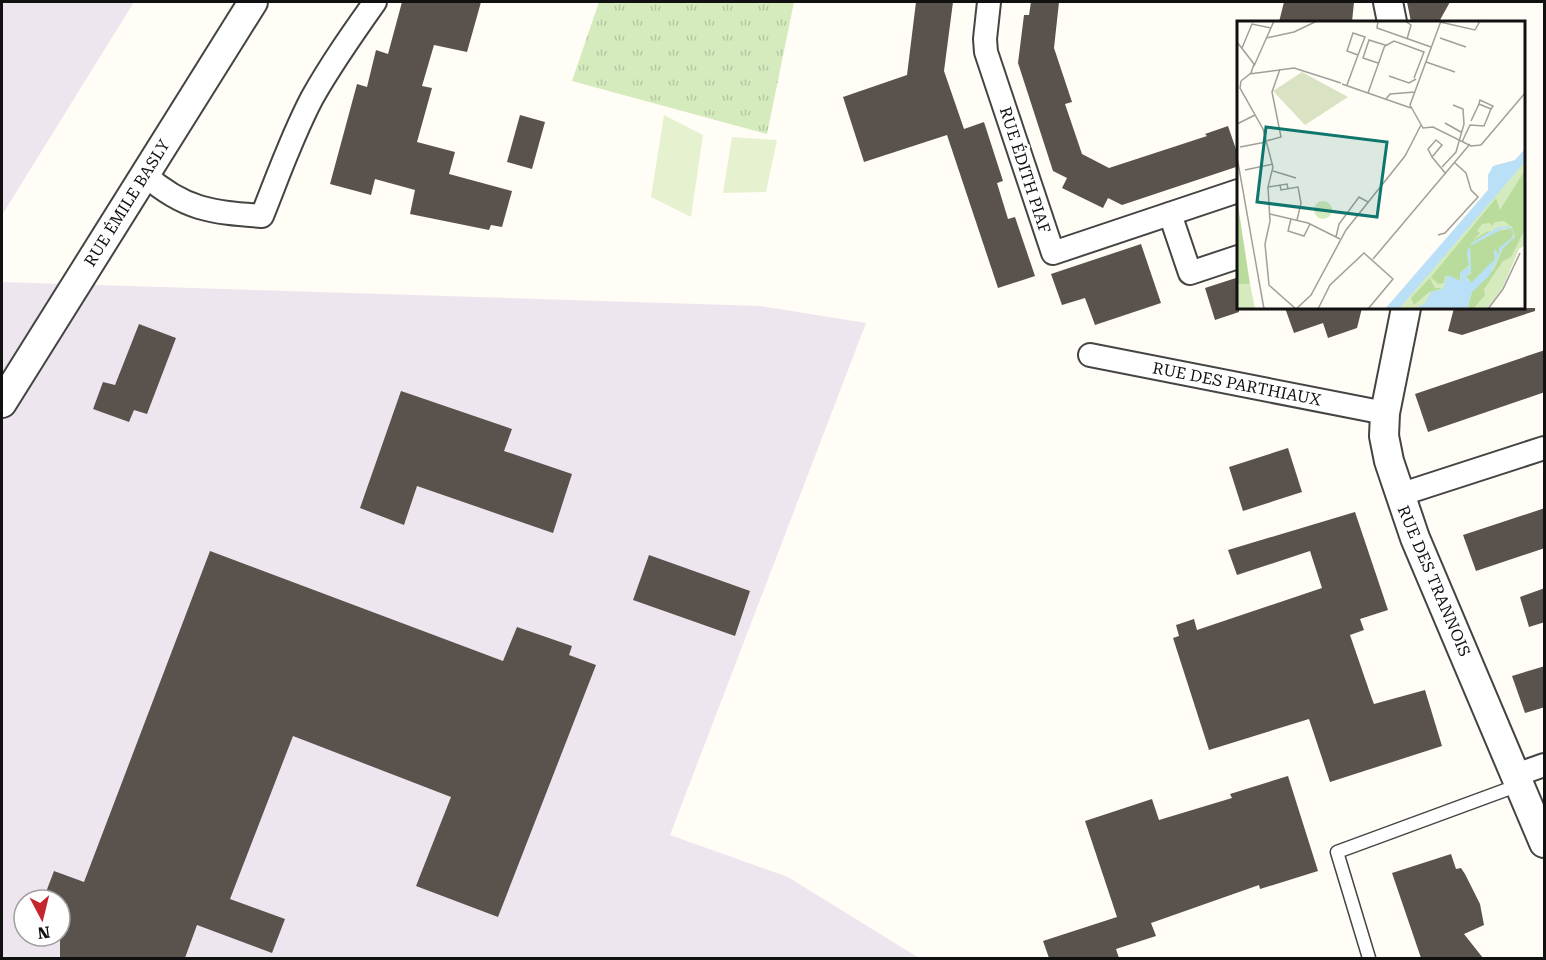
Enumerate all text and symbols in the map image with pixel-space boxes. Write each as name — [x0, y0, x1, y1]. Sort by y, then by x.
inset map — [1237, 21, 1525, 309]
street label: RUE ÉDITH PIAF — [996, 104, 1054, 236]
street label: RUE ÉMILE BASLY — [80, 136, 174, 270]
street label: RUE DES PARTHIAUX — [1151, 358, 1323, 410]
street label: RUE DES TRANNOIS — [1394, 503, 1474, 659]
north arrow — [12, 888, 72, 948]
text: N — [36, 922, 51, 943]

